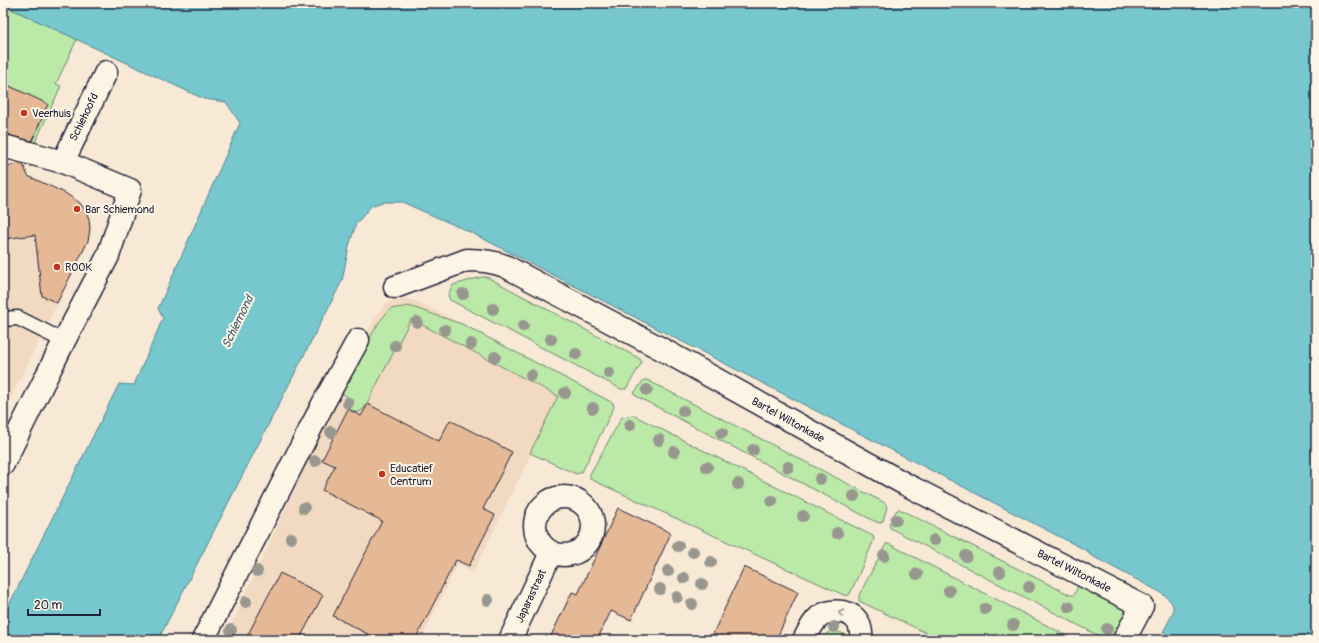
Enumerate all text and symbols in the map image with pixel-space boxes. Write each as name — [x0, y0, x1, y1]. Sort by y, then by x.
street label: Schiehoofd — [67, 91, 101, 143]
place label: Veerhuis — [32, 107, 71, 120]
marker: Veerhuis — [19, 108, 29, 118]
place label: Bar Schiemond — [85, 203, 154, 216]
marker: Bar Schiemond — [72, 204, 82, 214]
place label: ROOK — [65, 261, 92, 274]
marker: ROOK — [52, 262, 62, 272]
water label: Schiemond — [219, 291, 258, 351]
street label: Bartel Wiltonkade — [749, 395, 827, 446]
place label: Educatief Centrum — [390, 462, 434, 488]
marker: Educatief Centrum — [377, 469, 387, 479]
street label: Bartel Wiltonkade — [1035, 547, 1114, 595]
street label: Japarastraat — [513, 567, 549, 625]
scale bar — [28, 591, 100, 617]
text: 20 m — [34, 598, 63, 613]
one-way arrow — [838, 609, 844, 617]

